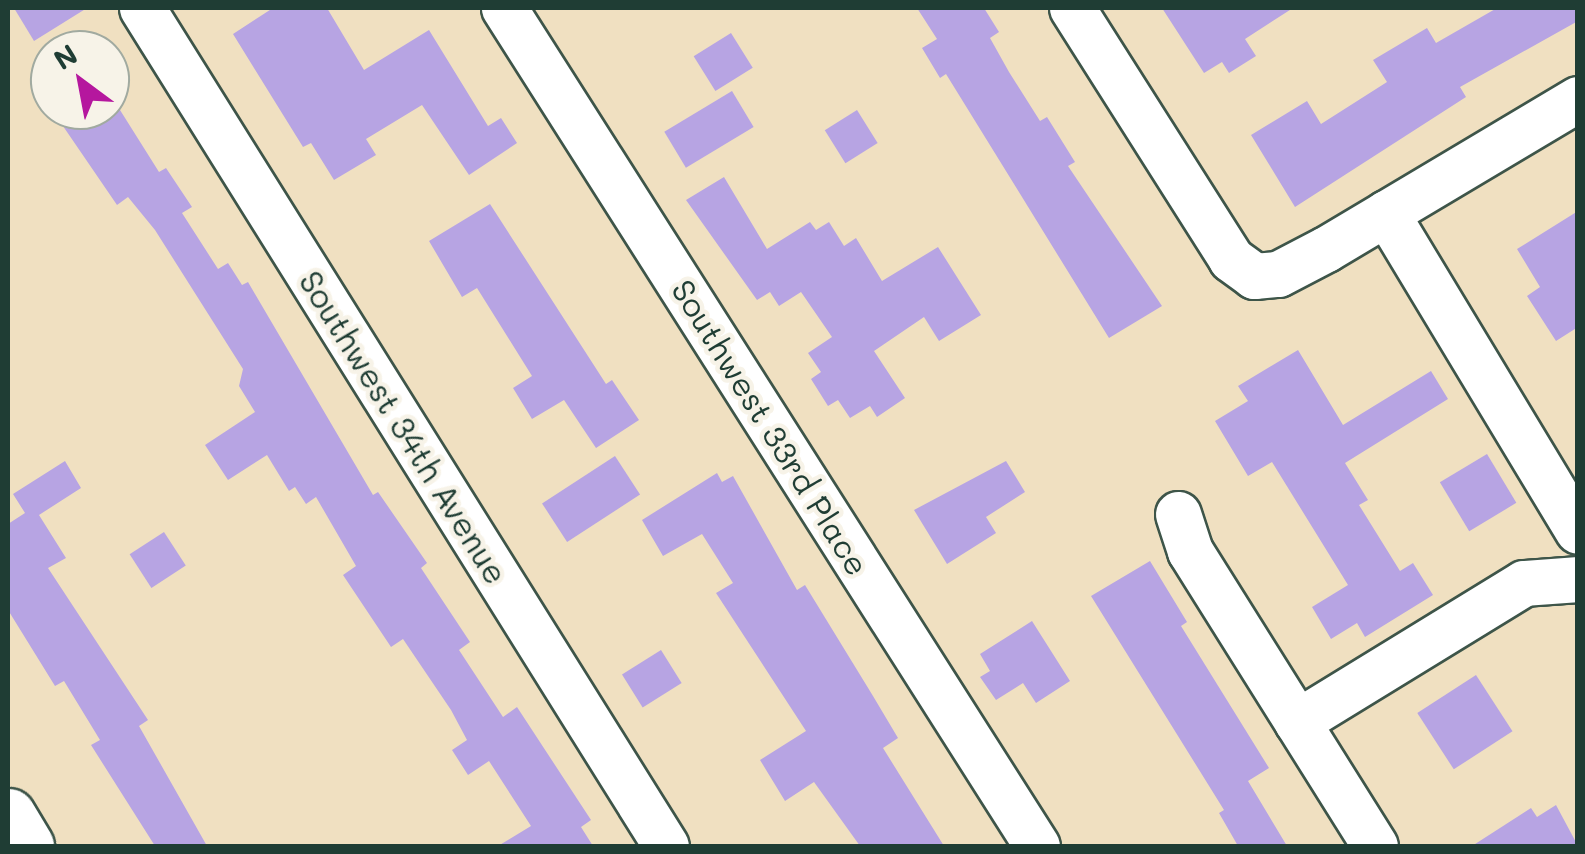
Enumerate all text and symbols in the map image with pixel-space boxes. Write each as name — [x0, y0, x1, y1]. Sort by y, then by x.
north arrow — [30, 30, 130, 130]
text: N — [47, 35, 84, 77]
street label: Southwest 34th Avenue — [292, 263, 516, 591]
street label: Southwest 33rd Place — [664, 272, 878, 582]

